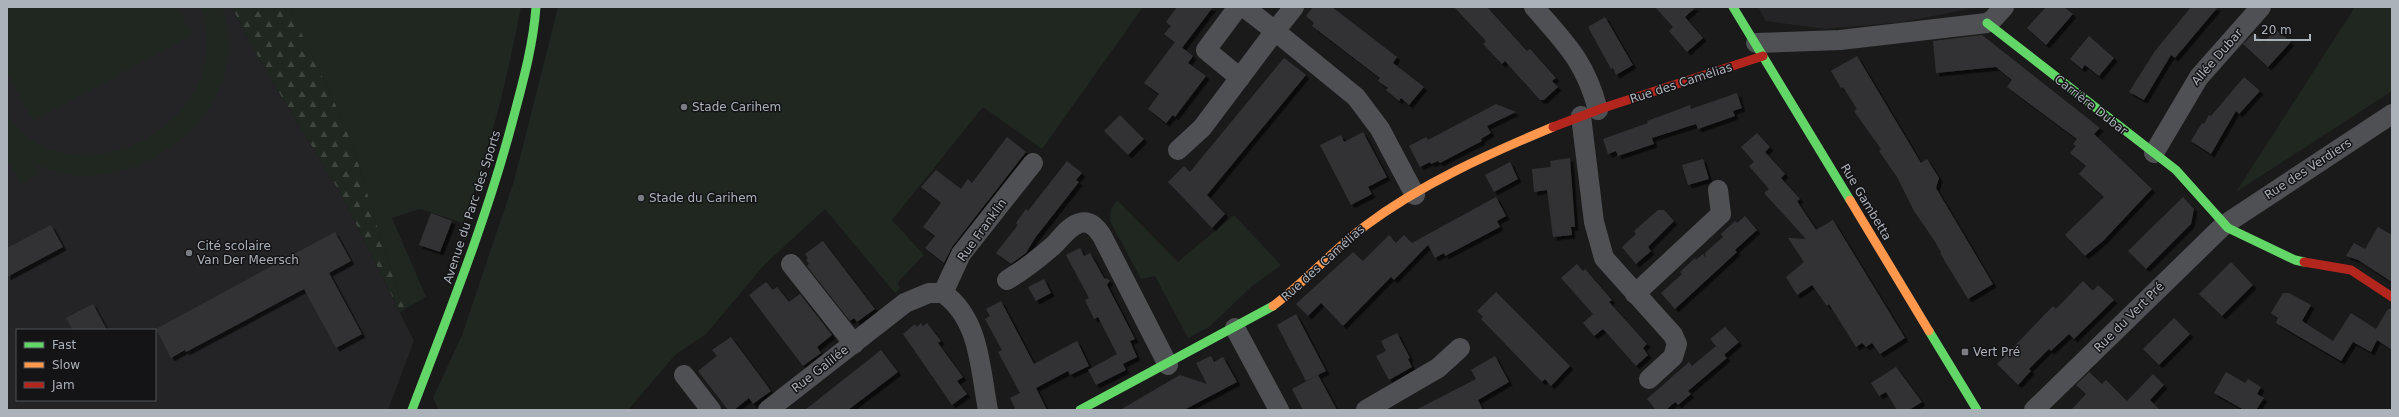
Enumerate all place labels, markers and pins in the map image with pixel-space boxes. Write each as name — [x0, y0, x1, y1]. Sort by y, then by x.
place label: Stade Carihem — [692, 100, 781, 114]
marker: Stade Carihem — [679, 102, 689, 112]
place label: Stade du Carihem — [649, 191, 757, 205]
marker: Stade du Carihem — [636, 193, 646, 203]
place label: Cité scolaire Van Der Meersch — [197, 239, 299, 267]
marker: Cité scolaire Van Der Meersch — [184, 248, 194, 258]
place label: Vert Pré — [1973, 345, 2020, 359]
marker: Vert Pré — [1960, 347, 1970, 357]

